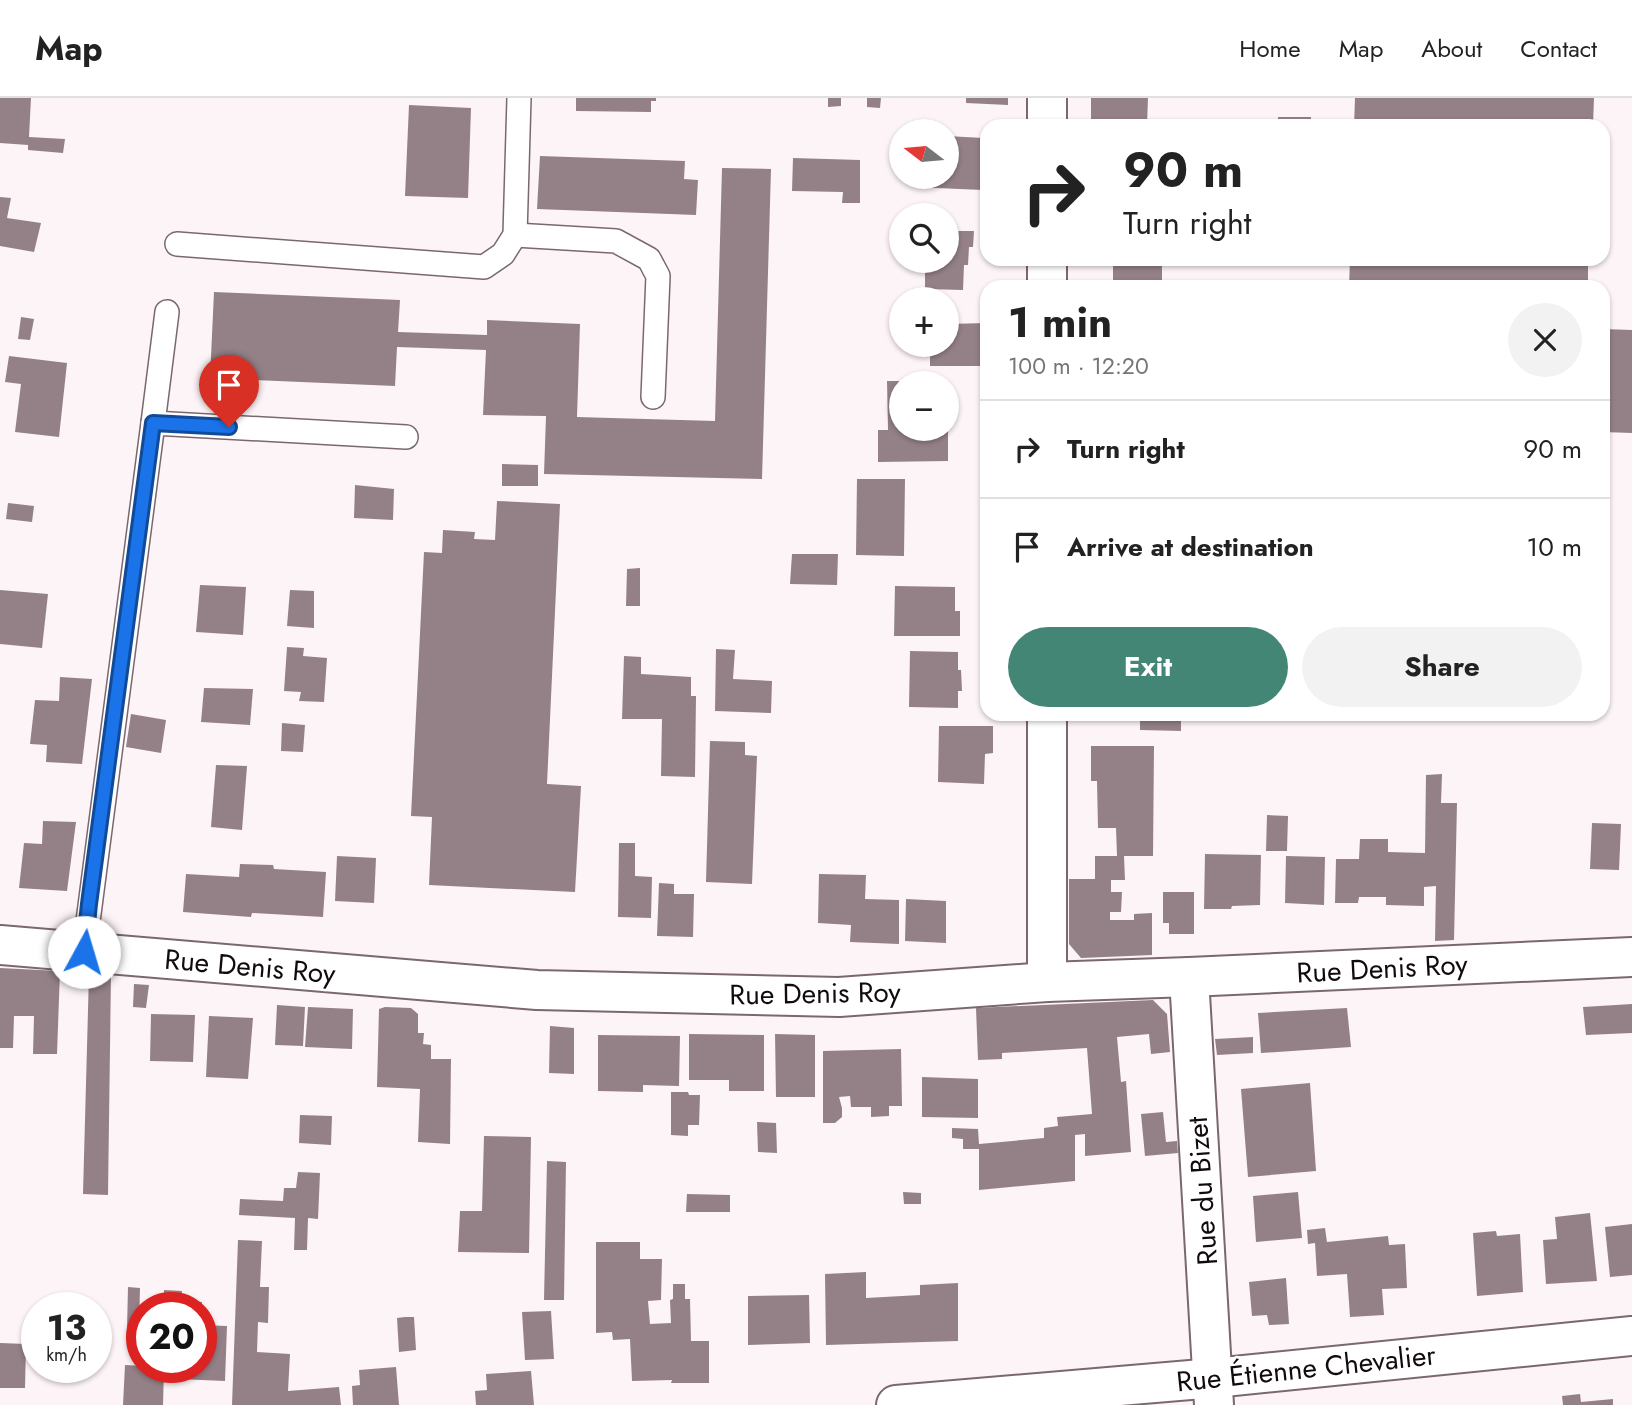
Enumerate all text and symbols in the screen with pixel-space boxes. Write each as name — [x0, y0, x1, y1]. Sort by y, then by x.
text: Map — [35, 25, 103, 72]
text: Home — [1239, 31, 1301, 66]
text: Map — [1339, 31, 1383, 66]
text: About — [1421, 31, 1482, 66]
text: Contact — [1520, 31, 1597, 66]
north arrow — [889, 119, 959, 189]
map controls — [889, 119, 959, 441]
text: 90 m — [1123, 135, 1243, 205]
icon: right — [1008, 147, 1099, 238]
text: Turn right — [1123, 200, 1252, 246]
button: search — [889, 203, 959, 273]
button: + — [889, 287, 959, 357]
text: 1 min — [1008, 292, 1112, 353]
button: close — [1508, 303, 1582, 377]
text: 100 m · 12:20 — [1008, 349, 1149, 383]
pin — [199, 355, 259, 427]
icon: arrive — [210, 366, 248, 404]
button: − — [889, 371, 959, 441]
icon: right — [1008, 430, 1046, 468]
text: Turn right — [1067, 430, 1185, 468]
text: 90 m — [1523, 430, 1582, 468]
icon: arrive — [1008, 528, 1046, 566]
text: Arrive at destination — [1067, 528, 1314, 566]
text: 10 m — [1527, 528, 1582, 566]
button: Exit — [1008, 627, 1288, 707]
button: Share — [1302, 627, 1582, 707]
position arrow — [47, 915, 121, 989]
street label: Rue Denis Roy — [163, 939, 338, 994]
street label: Rue Denis Roy — [1295, 944, 1469, 993]
street label: Rue Denis Roy — [729, 971, 902, 1015]
street label: Rue du Bizet — [1177, 1115, 1228, 1267]
speed limit sign: 20 — [126, 1292, 217, 1383]
text: 13 — [47, 1303, 86, 1353]
street label: Rue Étienne Chevalier — [1174, 1334, 1438, 1403]
text: km/h — [46, 1342, 87, 1368]

